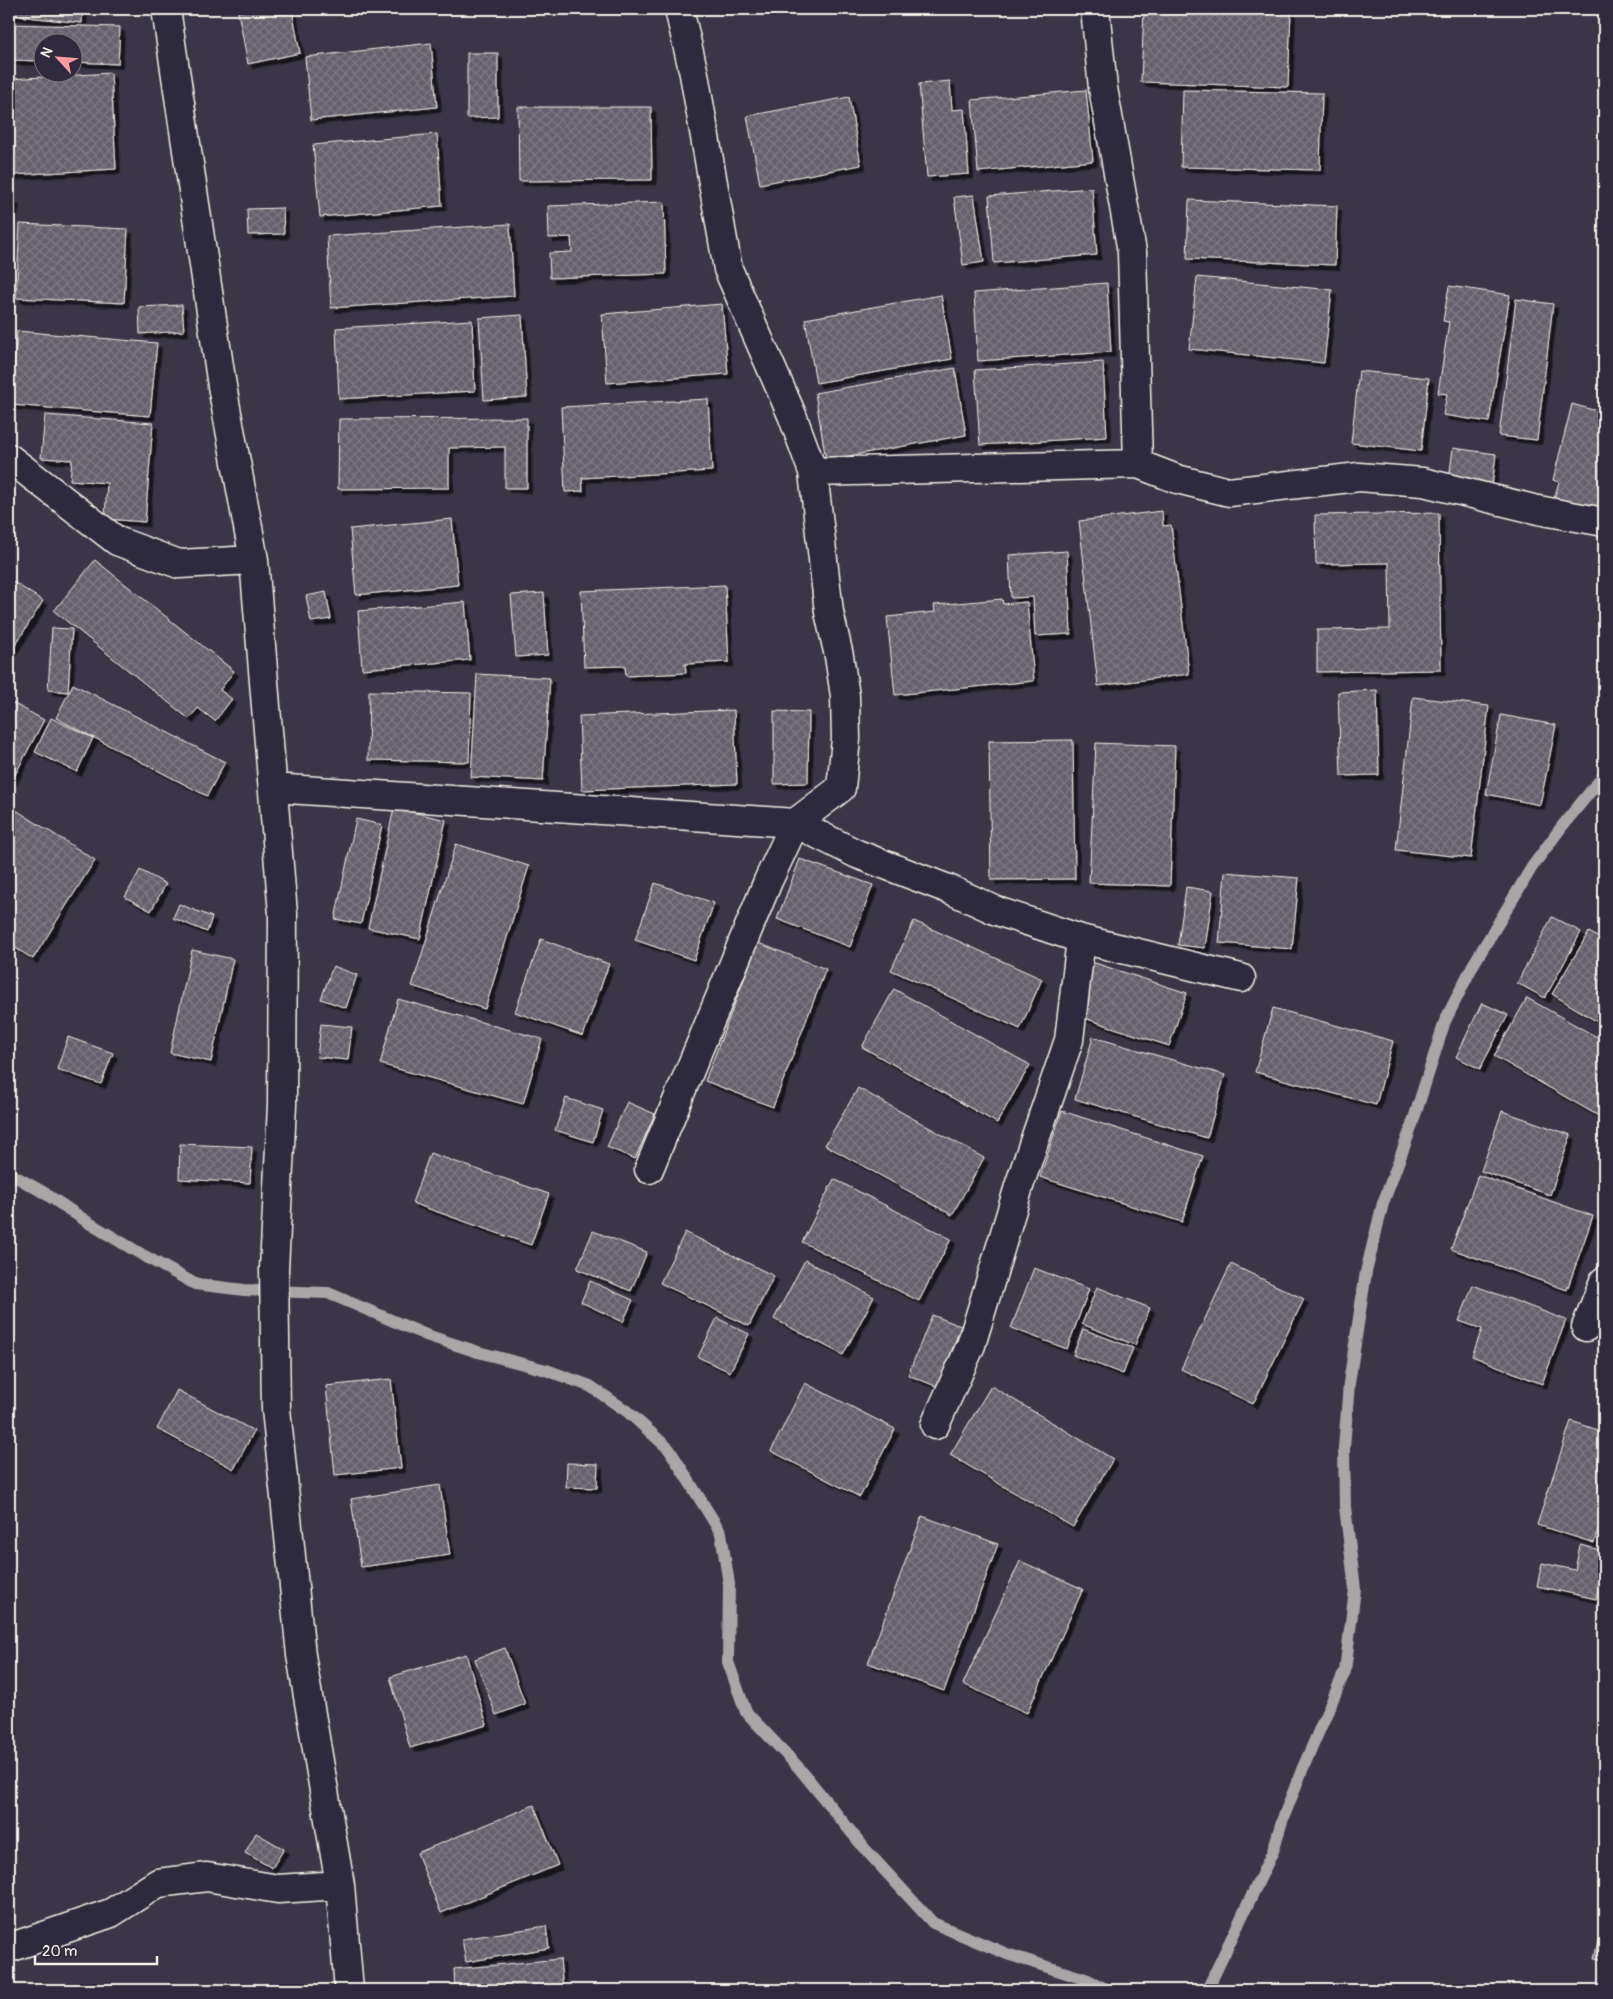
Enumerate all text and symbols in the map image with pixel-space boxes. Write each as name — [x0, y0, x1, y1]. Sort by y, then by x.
north arrow — [32, 32, 82, 82]
text: N — [37, 45, 56, 61]
scale bar — [35, 1934, 158, 1966]
text: 20 m — [42, 1942, 77, 1961]

